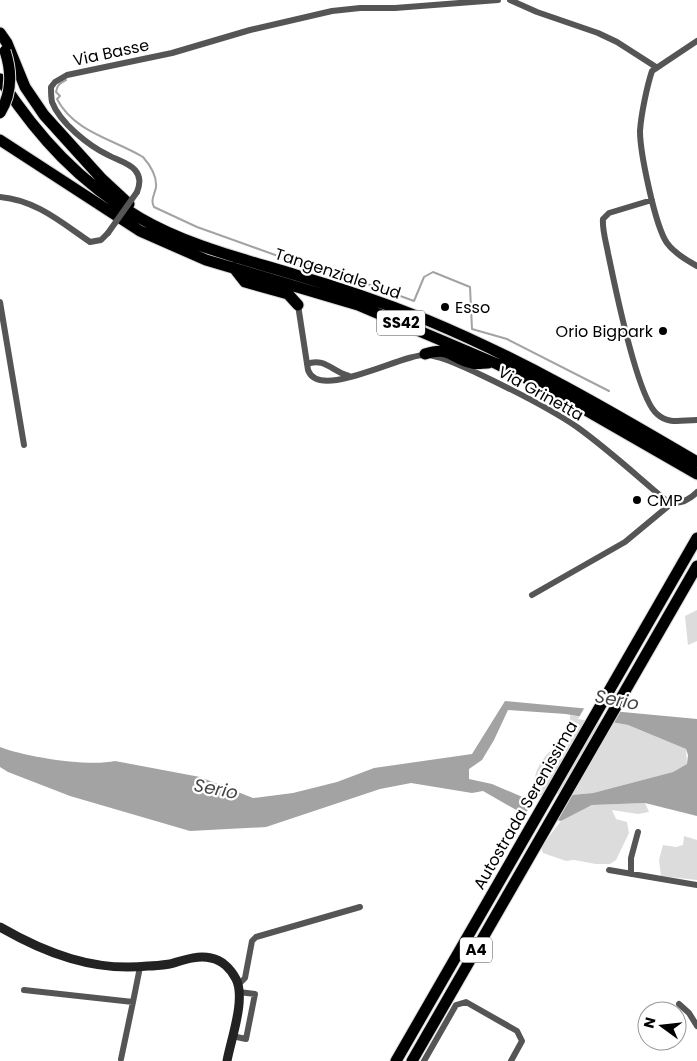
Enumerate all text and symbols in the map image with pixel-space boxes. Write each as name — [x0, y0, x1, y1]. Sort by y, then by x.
street label: Via Basse — [71, 33, 151, 72]
street label: Tangenziale Sud — [272, 242, 404, 305]
place label: Esso — [455, 296, 490, 319]
marker: Esso — [439, 301, 451, 313]
road number: SS42 — [377, 310, 425, 336]
place label: Orio Bigpark — [556, 320, 654, 343]
marker: Orio Bigpark — [657, 325, 669, 337]
street label: Via Grinetta — [494, 360, 588, 426]
place label: CMP — [647, 489, 682, 512]
marker: CMP — [631, 494, 643, 506]
water label: Serio — [593, 683, 641, 716]
street label: Autostrada Serenissima — [468, 717, 583, 894]
water label: Serio — [192, 772, 240, 805]
road number: A4 — [460, 938, 492, 962]
north arrow — [637, 1001, 687, 1051]
text: N — [638, 1015, 660, 1030]

